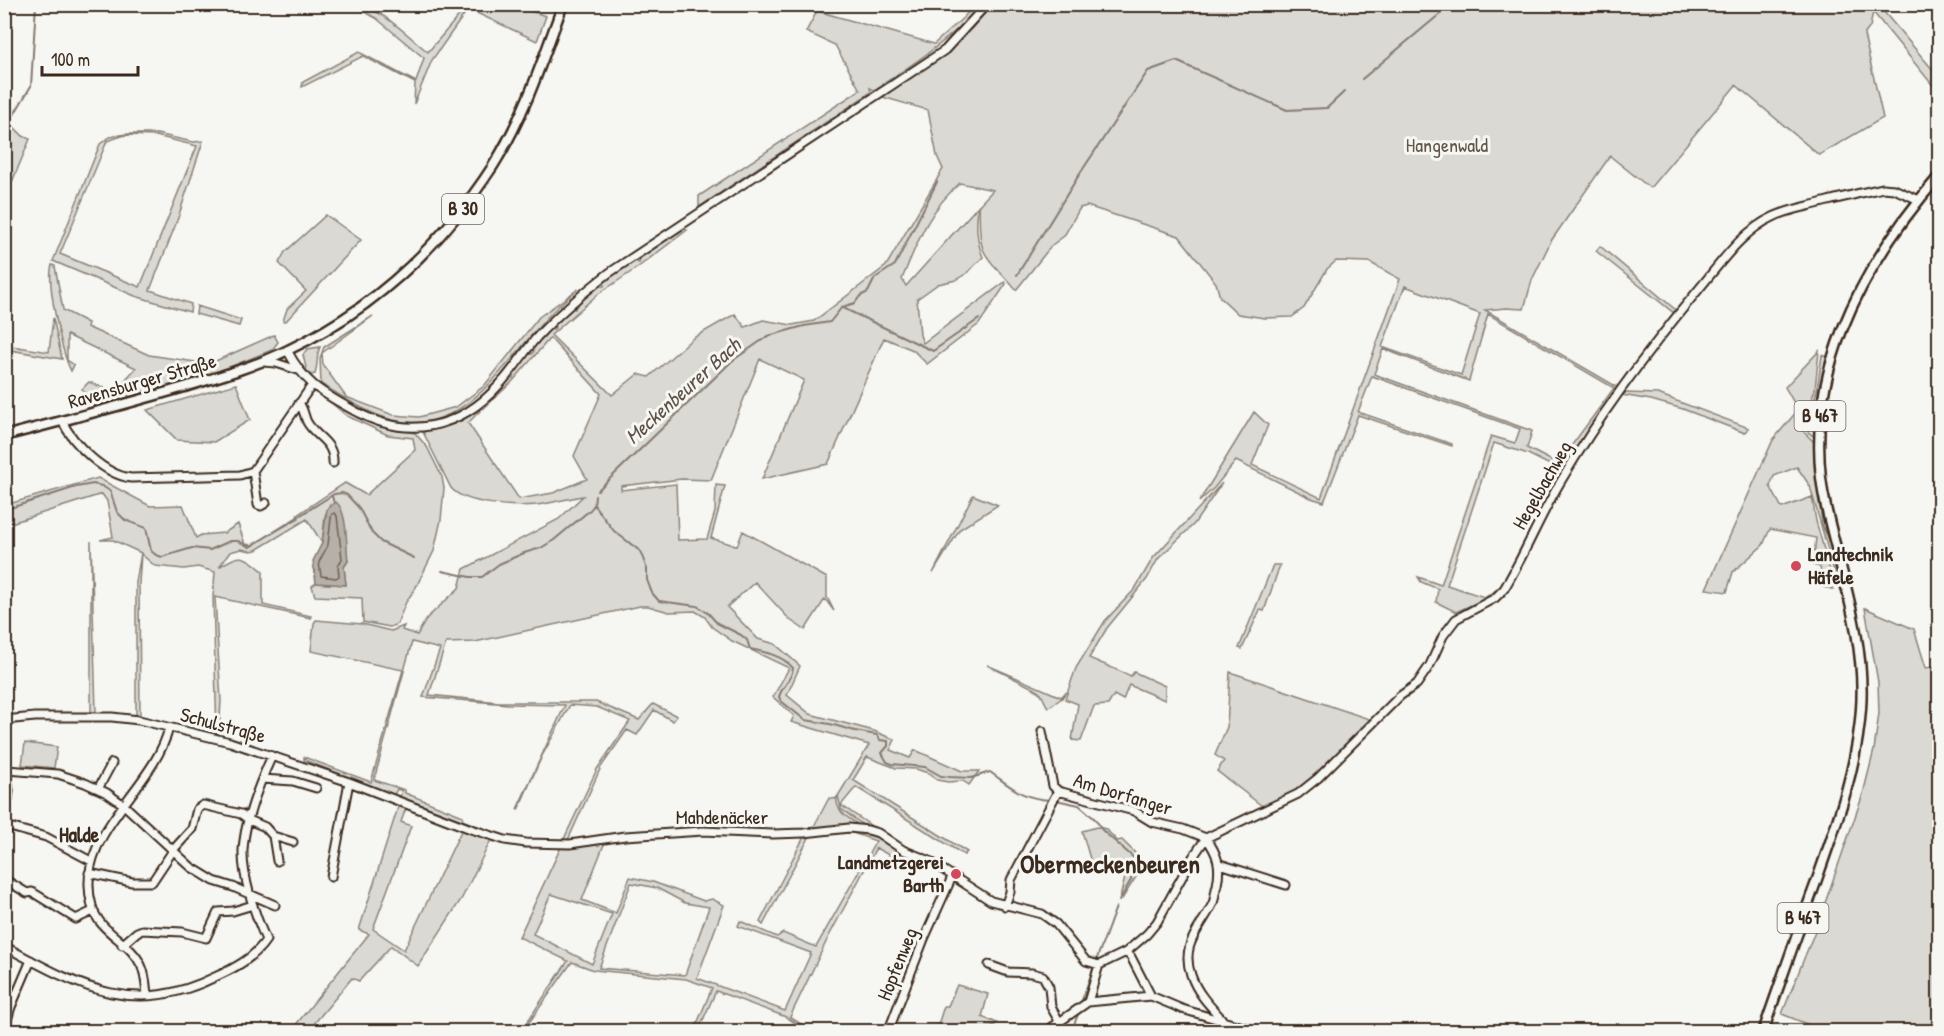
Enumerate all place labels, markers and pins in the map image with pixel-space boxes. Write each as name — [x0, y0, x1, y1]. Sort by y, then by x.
place label: Landtechnik Häfele — [1808, 540, 1894, 590]
marker: Landtechnik Häfele — [1789, 559, 1803, 573]
place label: Landmetzgerei Barth — [838, 848, 945, 898]
marker: Landmetzgerei Barth — [949, 867, 963, 881]

